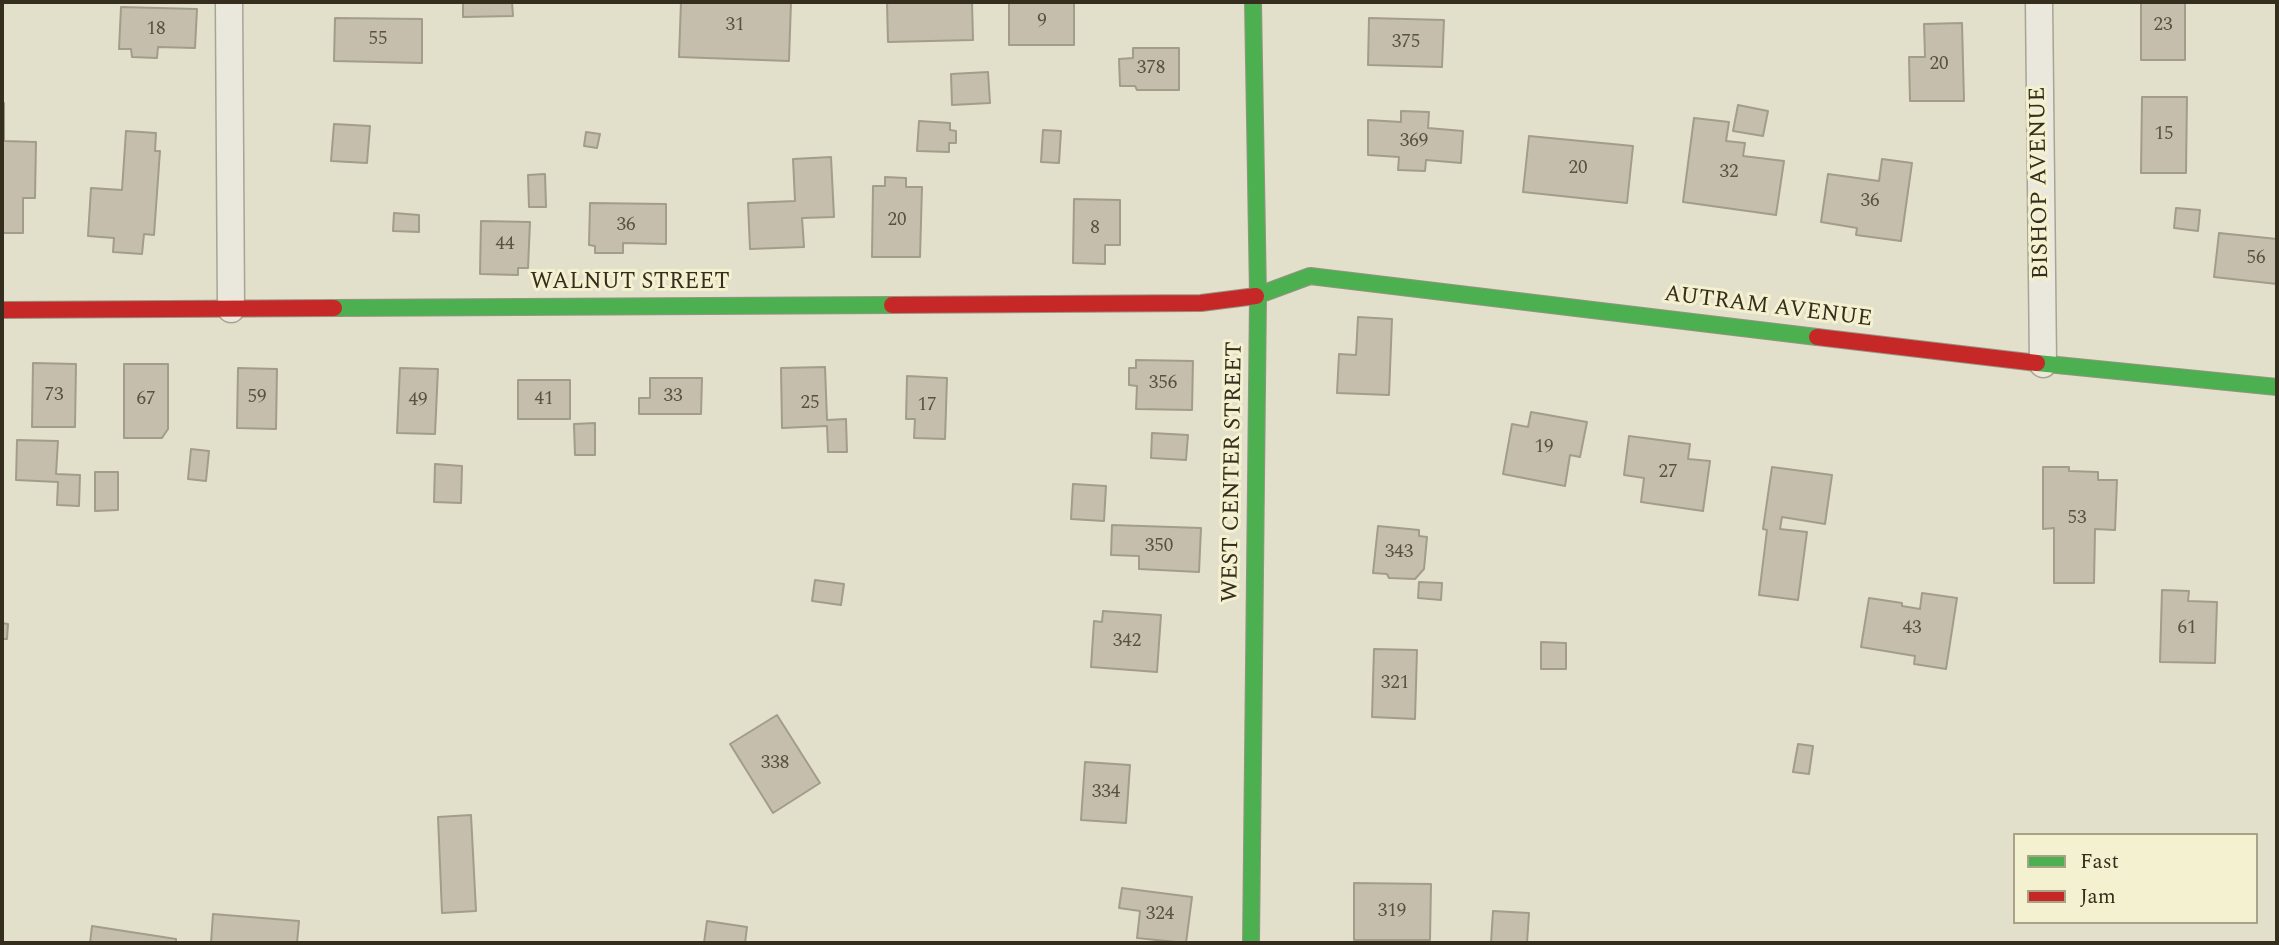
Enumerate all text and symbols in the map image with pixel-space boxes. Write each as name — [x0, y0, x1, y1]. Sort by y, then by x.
house number: 9 — [1037, 11, 1047, 33]
house number: 31 — [726, 15, 744, 37]
house number: 23 — [2154, 15, 2172, 37]
house number: 18 — [147, 19, 165, 41]
house number: 55 — [369, 29, 387, 51]
house number: 375 — [1392, 32, 1420, 54]
house number: 20 — [1930, 54, 1948, 76]
house number: 378 — [1137, 58, 1165, 80]
street label: BISHOP AVENUE — [2026, 86, 2056, 280]
house number: 15 — [2155, 124, 2173, 146]
house number: 369 — [1400, 131, 1428, 153]
house number: 20 — [1569, 158, 1587, 180]
house number: 32 — [1720, 162, 1738, 184]
house number: 36 — [1861, 191, 1879, 213]
house number: 20 — [888, 210, 906, 232]
house number: 36 — [617, 215, 635, 237]
house number: 8 — [1090, 218, 1100, 240]
house number: 44 — [496, 234, 514, 256]
house number: 56 — [2247, 248, 2265, 270]
street label: WALNUT STREET — [530, 269, 730, 297]
street label: AUTRAM AVENUE — [1662, 282, 1874, 334]
street label: WEST CENTER STREET — [1218, 341, 1250, 603]
house number: 356 — [1149, 373, 1177, 395]
house number: 73 — [45, 385, 63, 407]
house number: 33 — [664, 386, 682, 408]
house number: 59 — [248, 387, 266, 409]
house number: 67 — [137, 389, 155, 411]
house number: 41 — [535, 389, 553, 411]
house number: 49 — [409, 390, 427, 412]
house number: 25 — [801, 393, 819, 415]
house number: 17 — [918, 395, 936, 417]
house number: 19 — [1535, 437, 1553, 459]
house number: 27 — [1659, 462, 1677, 484]
house number: 53 — [2068, 508, 2086, 530]
house number: 350 — [1145, 536, 1173, 558]
house number: 343 — [1385, 542, 1413, 564]
house number: 43 — [1903, 618, 1921, 640]
house number: 61 — [2178, 618, 2196, 640]
house number: 342 — [1113, 631, 1141, 653]
house number: 321 — [1381, 673, 1409, 695]
house number: 338 — [761, 753, 789, 775]
house number: 334 — [1092, 782, 1120, 804]
legend — [2013, 833, 2258, 924]
text: Fast — [2080, 846, 2119, 878]
text: Jam — [2080, 881, 2116, 913]
house number: 319 — [1378, 901, 1406, 923]
house number: 324 — [1146, 904, 1174, 926]

